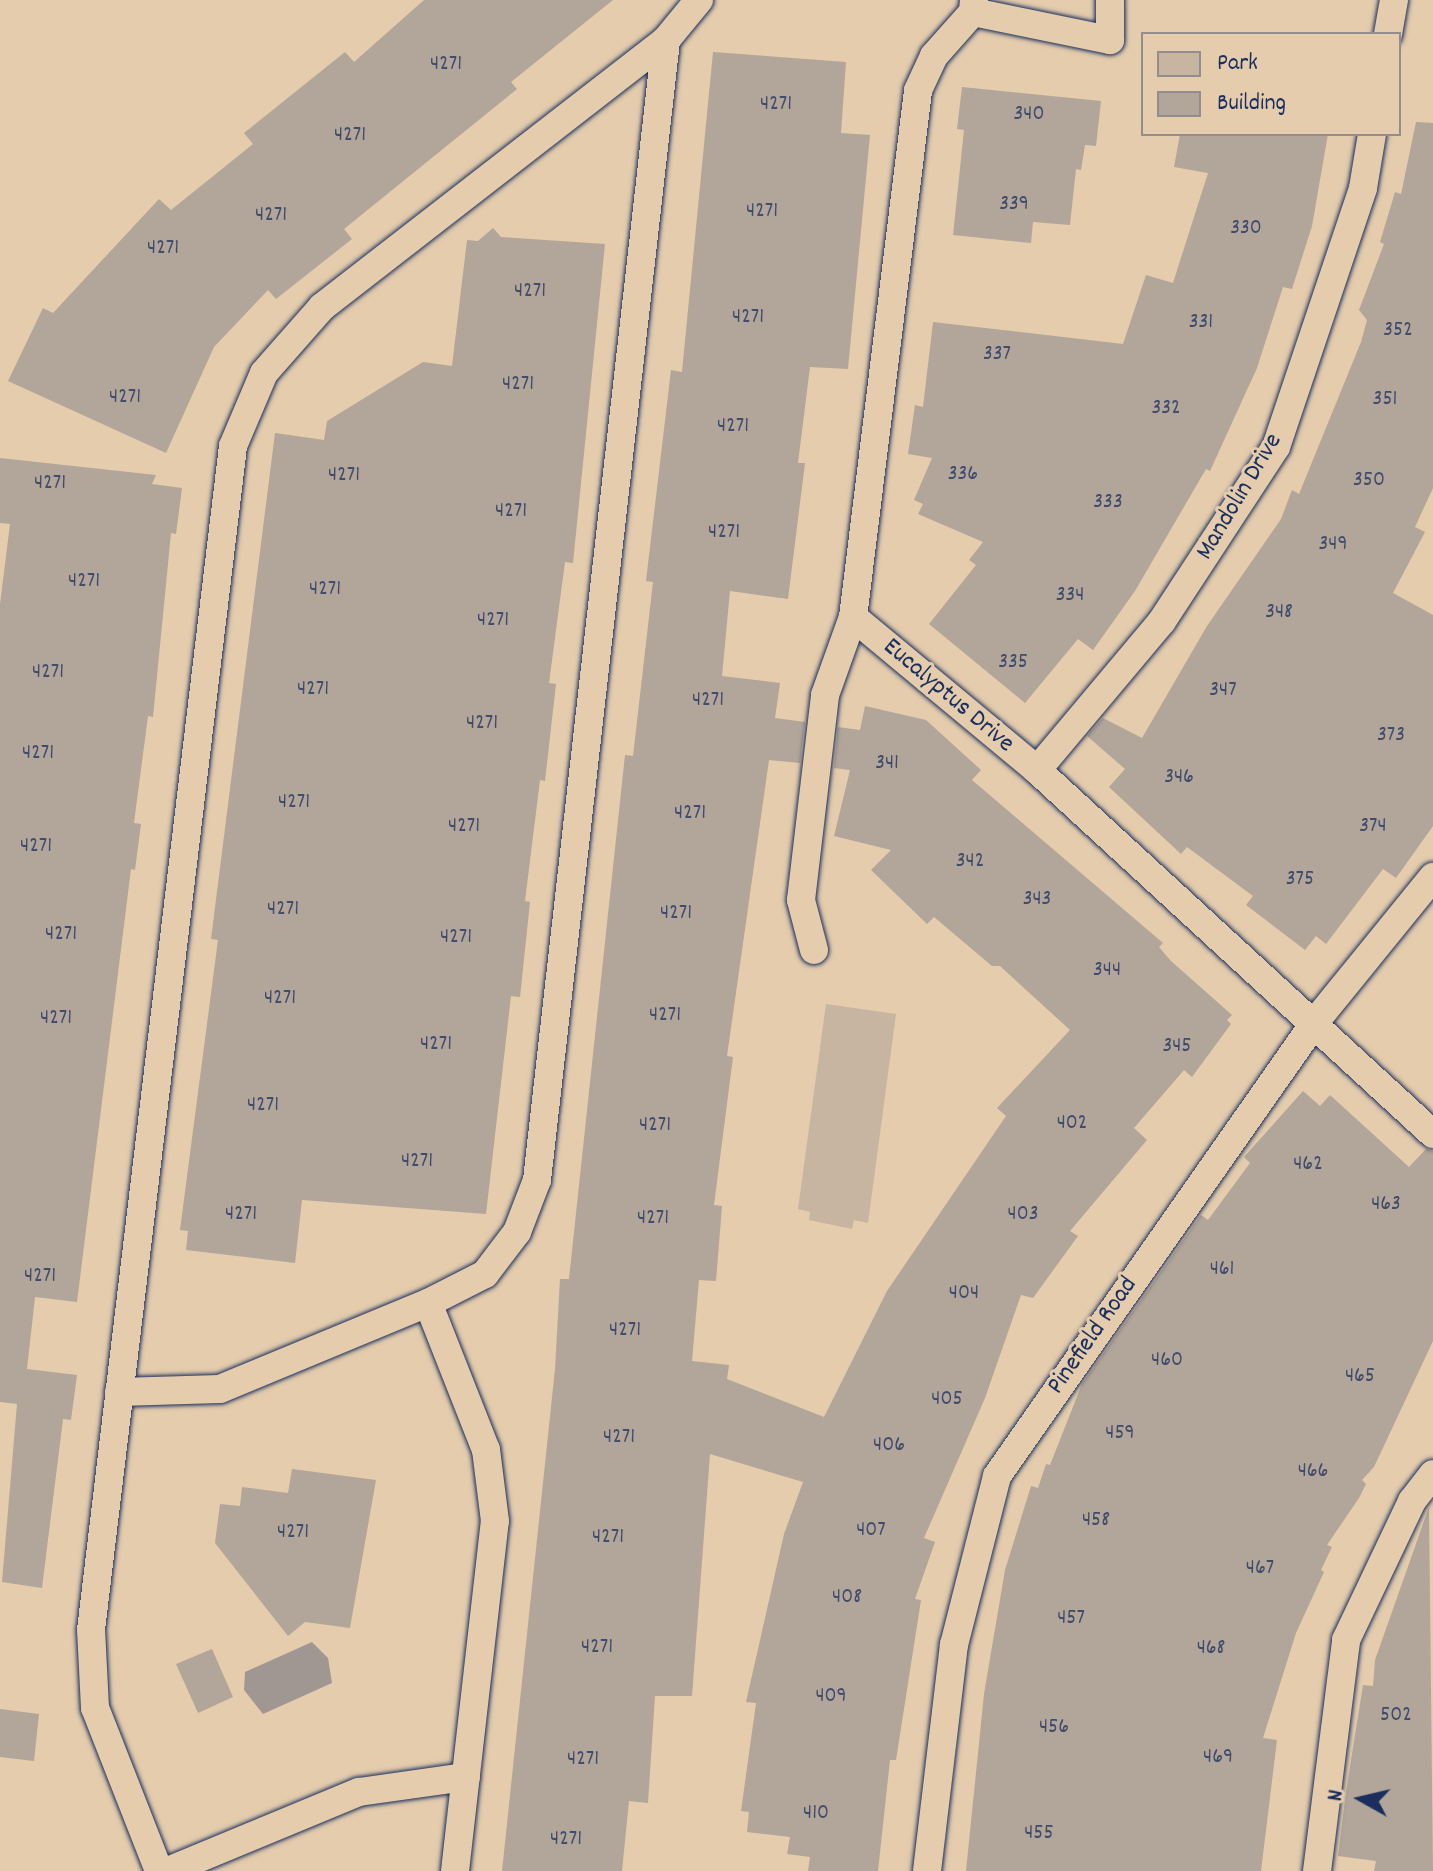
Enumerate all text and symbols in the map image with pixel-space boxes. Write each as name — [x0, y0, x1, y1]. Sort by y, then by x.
legend — [1141, 32, 1401, 136]
text: Park — [1217, 47, 1258, 81]
house number: 4271 — [430, 52, 462, 78]
text: Building — [1217, 87, 1286, 121]
house number: 4271 — [760, 92, 792, 118]
house number: 340 — [1014, 102, 1044, 128]
house number: 4271 — [334, 123, 366, 149]
house number: 339 — [999, 192, 1029, 218]
house number: 4271 — [746, 199, 778, 225]
house number: 4271 — [255, 203, 287, 229]
house number: 330 — [1230, 216, 1262, 242]
house number: 4271 — [147, 236, 179, 262]
house number: 4271 — [514, 279, 546, 305]
house number: 4271 — [732, 305, 764, 331]
house number: 331 — [1189, 310, 1213, 336]
house number: 352 — [1383, 318, 1413, 344]
house number: 337 — [983, 342, 1011, 368]
house number: 4271 — [502, 372, 534, 398]
house number: 4271 — [109, 385, 141, 411]
house number: 351 — [1373, 387, 1397, 413]
house number: 332 — [1151, 396, 1181, 422]
house number: 4271 — [717, 414, 749, 440]
street label: Mandolin Drive — [1190, 428, 1290, 566]
house number: 336 — [948, 462, 978, 488]
house number: 4271 — [328, 463, 360, 489]
house number: 350 — [1353, 468, 1385, 494]
house number: 4271 — [34, 471, 66, 497]
house number: 333 — [1093, 490, 1123, 516]
house number: 4271 — [495, 499, 527, 525]
house number: 4271 — [708, 520, 740, 546]
house number: 349 — [1319, 532, 1347, 558]
house number: 4271 — [68, 569, 100, 595]
house number: 4271 — [309, 577, 341, 603]
house number: 334 — [1056, 583, 1084, 609]
house number: 348 — [1265, 600, 1293, 626]
house number: 4271 — [477, 608, 509, 634]
street label: Eucalyptus Drive — [876, 632, 1020, 760]
house number: 335 — [998, 650, 1028, 676]
house number: 4271 — [32, 660, 64, 686]
house number: 4271 — [297, 677, 329, 703]
house number: 347 — [1209, 678, 1237, 704]
house number: 4271 — [692, 688, 724, 714]
house number: 4271 — [466, 711, 498, 737]
house number: 373 — [1377, 723, 1405, 749]
house number: 4271 — [22, 741, 54, 767]
house number: 341 — [875, 751, 899, 777]
house number: 346 — [1164, 765, 1194, 791]
house number: 4271 — [278, 790, 310, 816]
house number: 4271 — [674, 801, 706, 827]
house number: 4271 — [448, 814, 480, 840]
house number: 374 — [1359, 814, 1387, 840]
house number: 4271 — [20, 834, 52, 860]
house number: 342 — [956, 849, 984, 875]
house number: 375 — [1286, 867, 1314, 893]
house number: 343 — [1023, 887, 1051, 913]
house number: 4271 — [267, 897, 299, 923]
house number: 4271 — [660, 901, 692, 927]
house number: 4271 — [45, 922, 77, 948]
house number: 4271 — [440, 925, 472, 951]
house number: 344 — [1093, 958, 1121, 984]
house number: 4271 — [264, 986, 296, 1012]
house number: 4271 — [649, 1003, 681, 1029]
house number: 4271 — [40, 1006, 72, 1032]
house number: 4271 — [420, 1032, 452, 1058]
house number: 345 — [1162, 1034, 1192, 1060]
house number: 4271 — [247, 1093, 279, 1119]
house number: 402 — [1057, 1111, 1087, 1137]
house number: 4271 — [639, 1113, 671, 1139]
house number: 4271 — [401, 1149, 433, 1175]
house number: 462 — [1293, 1152, 1323, 1178]
house number: 463 — [1371, 1192, 1401, 1218]
house number: 4271 — [225, 1202, 257, 1228]
house number: 403 — [1008, 1202, 1038, 1228]
house number: 4271 — [637, 1206, 669, 1232]
house number: 461 — [1210, 1257, 1234, 1283]
house number: 4271 — [24, 1264, 56, 1290]
street label: Pinefield Road — [1041, 1271, 1145, 1401]
house number: 404 — [949, 1281, 979, 1307]
house number: 4271 — [609, 1318, 641, 1344]
house number: 460 — [1151, 1348, 1183, 1374]
house number: 465 — [1345, 1364, 1375, 1390]
house number: 405 — [931, 1387, 963, 1413]
house number: 459 — [1105, 1421, 1135, 1447]
house number: 4271 — [603, 1425, 635, 1451]
house number: 406 — [873, 1433, 905, 1459]
house number: 466 — [1298, 1459, 1328, 1485]
house number: 458 — [1082, 1508, 1110, 1534]
house number: 407 — [856, 1518, 886, 1544]
house number: 4271 — [277, 1520, 309, 1546]
house number: 4271 — [592, 1525, 624, 1551]
house number: 467 — [1246, 1556, 1274, 1582]
house number: 408 — [832, 1585, 862, 1611]
house number: 457 — [1057, 1606, 1085, 1632]
house number: 4271 — [581, 1635, 613, 1661]
house number: 468 — [1197, 1636, 1225, 1662]
house number: 409 — [815, 1684, 847, 1710]
house number: 502 — [1380, 1703, 1412, 1729]
house number: 456 — [1039, 1715, 1069, 1741]
house number: 469 — [1203, 1745, 1233, 1771]
house number: 4271 — [567, 1747, 599, 1773]
north arrow — [1321, 1759, 1401, 1839]
text: N — [1321, 1788, 1353, 1803]
house number: 410 — [803, 1801, 829, 1827]
house number: 455 — [1024, 1821, 1054, 1847]
house number: 4271 — [550, 1827, 582, 1853]

